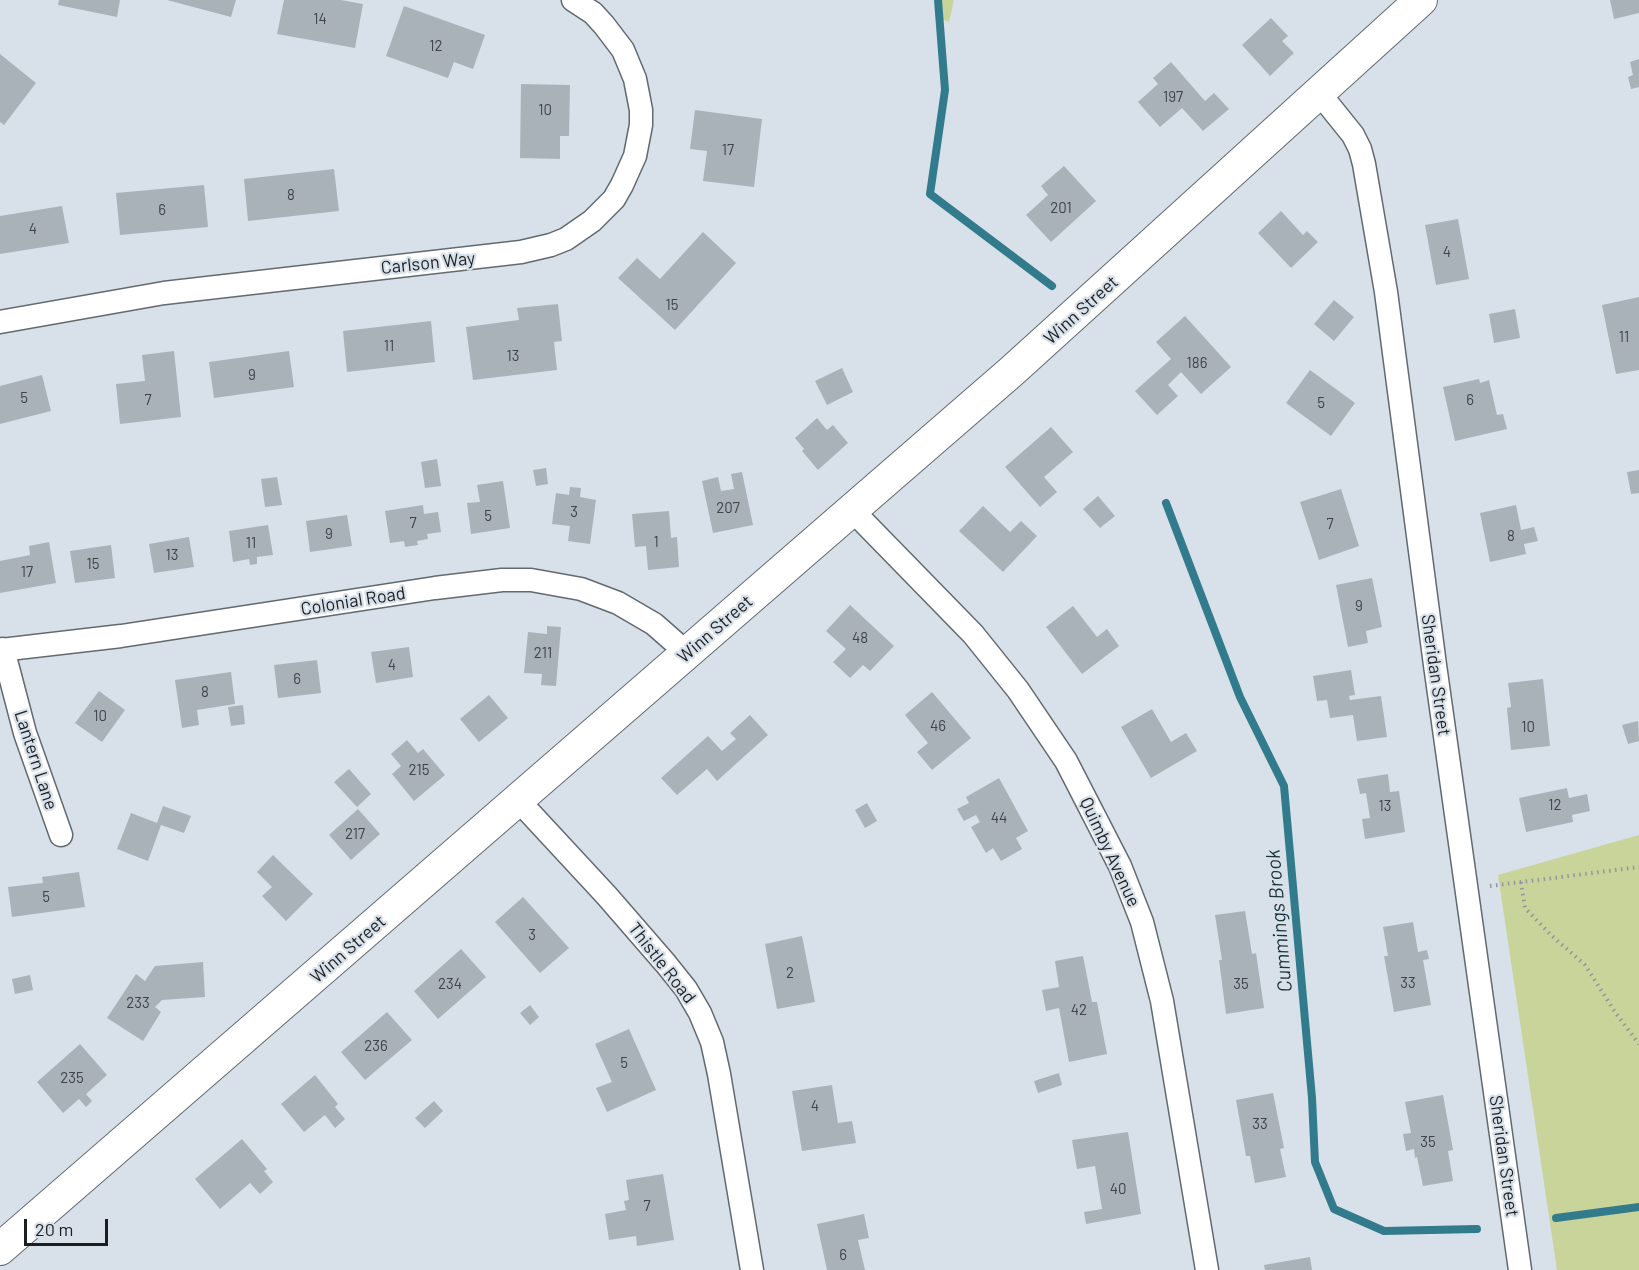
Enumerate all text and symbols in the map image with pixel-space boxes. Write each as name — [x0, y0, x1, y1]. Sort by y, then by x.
house number: 14 — [313, 10, 327, 28]
house number: 12 — [429, 37, 443, 55]
house number: 197 — [1163, 88, 1183, 106]
house number: 10 — [538, 101, 552, 119]
house number: 17 — [722, 141, 734, 159]
house number: 8 — [287, 186, 295, 204]
house number: 201 — [1050, 199, 1072, 217]
house number: 6 — [158, 201, 166, 219]
house number: 4 — [29, 220, 37, 238]
house number: 4 — [1443, 243, 1451, 261]
street label: Carlson Way — [380, 247, 476, 279]
street label: Winn Street — [1039, 271, 1123, 349]
house number: 15 — [666, 296, 678, 314]
house number: 11 — [1619, 328, 1629, 346]
house number: 11 — [384, 337, 394, 355]
house number: 13 — [507, 347, 519, 365]
house number: 186 — [1187, 354, 1207, 372]
house number: 9 — [248, 366, 256, 384]
house number: 5 — [20, 389, 28, 407]
house number: 7 — [144, 391, 152, 409]
house number: 6 — [1466, 391, 1474, 409]
house number: 5 — [1317, 394, 1325, 412]
house number: 207 — [716, 499, 740, 517]
house number: 3 — [570, 503, 578, 521]
house number: 5 — [484, 507, 492, 525]
house number: 7 — [409, 514, 417, 532]
house number: 7 — [1326, 515, 1334, 533]
house number: 9 — [325, 525, 333, 543]
house number: 8 — [1507, 527, 1515, 545]
house number: 1 — [653, 533, 659, 551]
house number: 11 — [246, 534, 256, 552]
house number: 13 — [166, 546, 178, 564]
house number: 15 — [87, 555, 99, 573]
house number: 17 — [21, 563, 33, 581]
street label: Colonial Road — [299, 582, 407, 620]
street label: Winn Street — [673, 590, 757, 668]
house number: 9 — [1355, 597, 1363, 615]
street label: Sheridan Street — [1417, 613, 1455, 737]
house number: 48 — [852, 629, 868, 647]
house number: 211 — [534, 644, 552, 662]
house number: 4 — [388, 656, 396, 674]
house number: 6 — [293, 670, 301, 688]
house number: 8 — [201, 683, 209, 701]
street label: Lantern Lane — [10, 707, 62, 813]
house number: 10 — [93, 707, 107, 725]
house number: 46 — [930, 717, 946, 735]
house number: 10 — [1521, 718, 1535, 736]
house number: 215 — [409, 761, 429, 779]
street label: Quimby Avenue — [1075, 794, 1145, 910]
house number: 12 — [1548, 796, 1562, 814]
house number: 13 — [1379, 797, 1391, 815]
house number: 44 — [991, 809, 1007, 827]
house number: 217 — [345, 825, 365, 843]
water label: Cummings Brook — [1261, 849, 1297, 993]
house number: 5 — [42, 888, 50, 906]
street label: Winn Street — [306, 910, 390, 988]
street label: Thistle Road — [624, 918, 700, 1008]
house number: 3 — [528, 926, 536, 944]
house number: 2 — [786, 964, 794, 982]
house number: 33 — [1400, 974, 1416, 992]
house number: 234 — [438, 975, 462, 993]
house number: 35 — [1233, 975, 1249, 993]
house number: 233 — [126, 994, 150, 1012]
house number: 42 — [1071, 1001, 1087, 1019]
house number: 236 — [364, 1037, 388, 1055]
house number: 5 — [620, 1054, 628, 1072]
house number: 235 — [60, 1069, 84, 1087]
street label: Sheridan Street — [1485, 1094, 1523, 1218]
house number: 4 — [811, 1097, 819, 1115]
house number: 33 — [1252, 1115, 1268, 1133]
house number: 35 — [1420, 1133, 1436, 1151]
house number: 40 — [1110, 1180, 1126, 1198]
house number: 7 — [643, 1197, 651, 1215]
scale bar — [27, 1207, 111, 1245]
text: 20 m — [35, 1218, 73, 1240]
house number: 6 — [839, 1246, 847, 1264]

